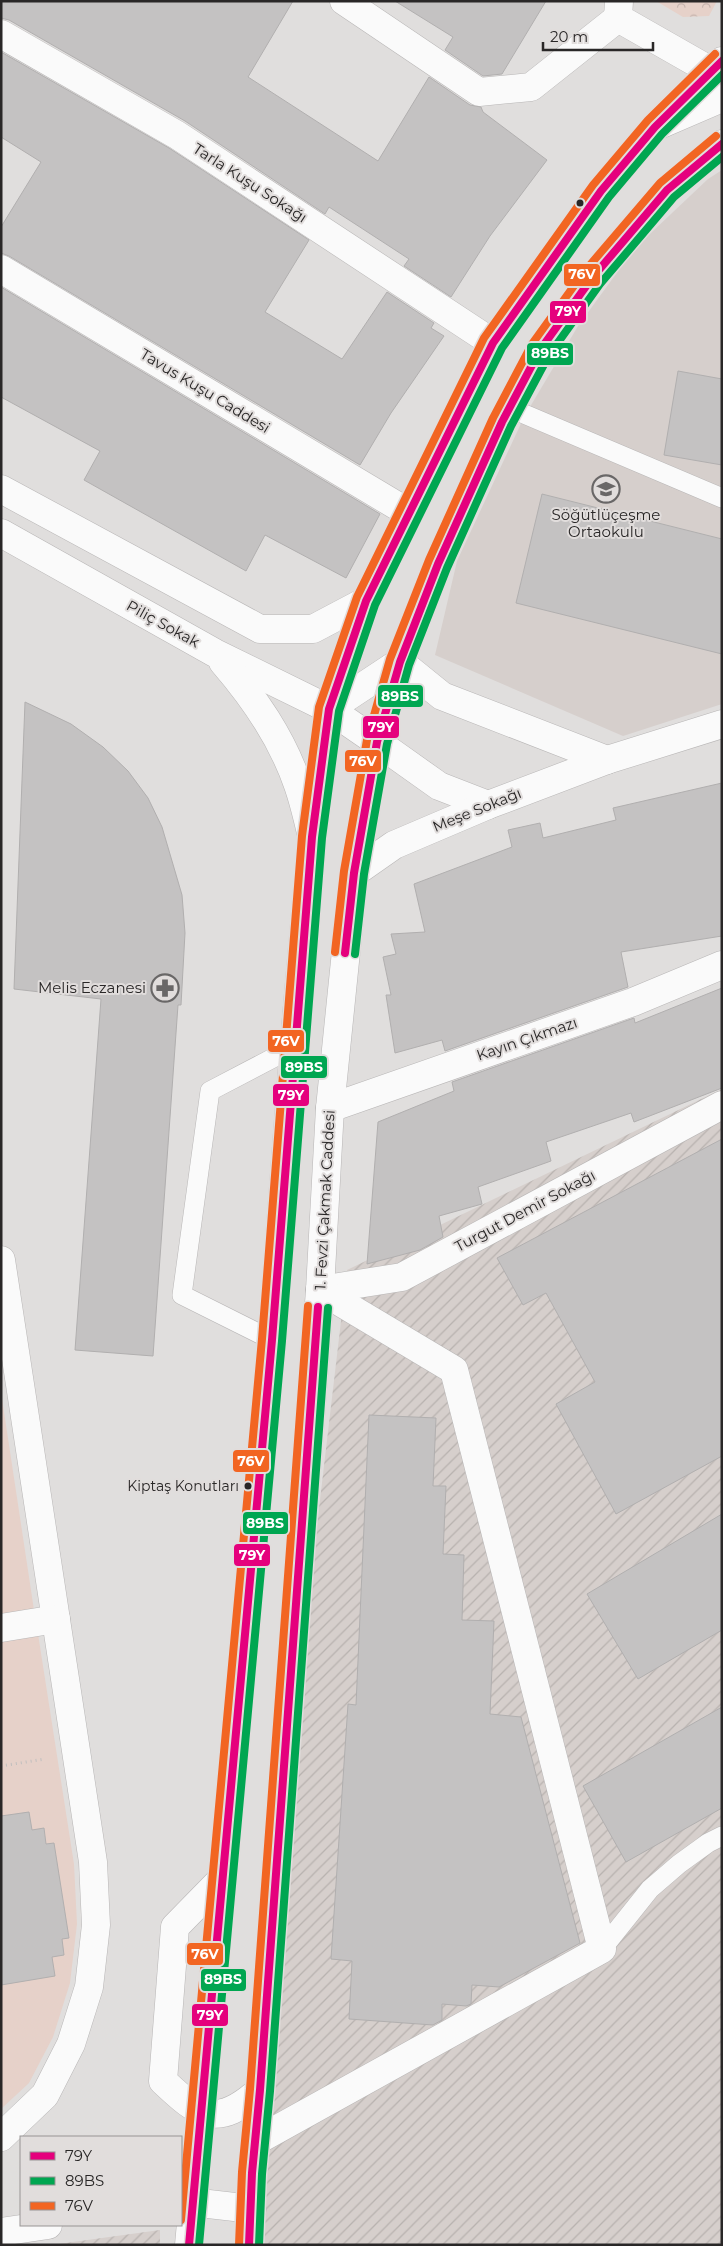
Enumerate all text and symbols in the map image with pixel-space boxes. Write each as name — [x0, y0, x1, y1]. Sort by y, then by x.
scale bar — [543, 20, 653, 52]
text: 20 m — [550, 27, 588, 46]
street label: Tarla Kuşu Sokağı — [190, 139, 311, 227]
unlabelled marker — [575, 198, 585, 208]
line badge: 76V — [563, 263, 601, 287]
text: 76V — [568, 265, 596, 283]
line badge: 79Y — [549, 300, 587, 324]
text: 79Y — [555, 302, 582, 320]
line badge: 89BS — [526, 342, 574, 366]
street label: Tavus Kuşu Caddesi — [137, 344, 274, 437]
text: 89BS — [531, 344, 569, 362]
school or university icon: Söğütlüçeşme Ortaokulu — [591, 474, 621, 504]
place label: Söğütlüçeşme Ortaokulu — [552, 505, 660, 541]
street label: Piliç Sokak — [123, 596, 203, 651]
line badge: 89BS — [377, 684, 424, 708]
text: 89BS — [381, 687, 419, 705]
line badge: 79Y — [362, 715, 400, 739]
text: 79Y — [368, 718, 395, 736]
line badge: 76V — [344, 749, 382, 773]
text: 76V — [349, 752, 377, 770]
street label: Meşe Sokağı — [430, 783, 524, 836]
pharmacy icon: Melis Eczanesi — [150, 973, 180, 1003]
place label: Melis Eczanesi — [38, 978, 146, 997]
street label: Kayın Çıkmazı — [474, 1012, 580, 1065]
line badge: 76V — [267, 1029, 305, 1053]
text: 76V — [272, 1032, 300, 1050]
line badge: 89BS — [280, 1055, 328, 1079]
text: 89BS — [285, 1058, 323, 1076]
line badge: 79Y — [272, 1083, 310, 1107]
text: 79Y — [278, 1086, 305, 1104]
street label: 1. Fevzi Çakmak Caddesi — [310, 1109, 339, 1290]
street label: Turgut Demir Sokağı — [451, 1165, 598, 1256]
line badge: 76V — [232, 1449, 270, 1473]
text: 76V — [237, 1452, 265, 1470]
place label: Kiptaş Konutları — [127, 1477, 239, 1495]
marker: Kiptaş Konutları — [243, 1481, 253, 1491]
line badge: 89BS — [242, 1511, 289, 1535]
text: 89BS — [246, 1514, 284, 1532]
line badge: 79Y — [233, 1543, 271, 1567]
text: 79Y — [239, 1546, 266, 1564]
line badge: 76V — [186, 1942, 224, 1966]
text: 76V — [191, 1945, 219, 1963]
line badge: 89BS — [200, 1968, 247, 1992]
text: 89BS — [204, 1970, 242, 1988]
line badge: 79Y — [191, 2003, 229, 2027]
text: 79Y — [197, 2006, 224, 2024]
legend — [20, 2136, 182, 2226]
text: 79Y — [65, 2146, 92, 2165]
text: 89BS — [65, 2171, 104, 2190]
text: 76V — [65, 2196, 94, 2215]

